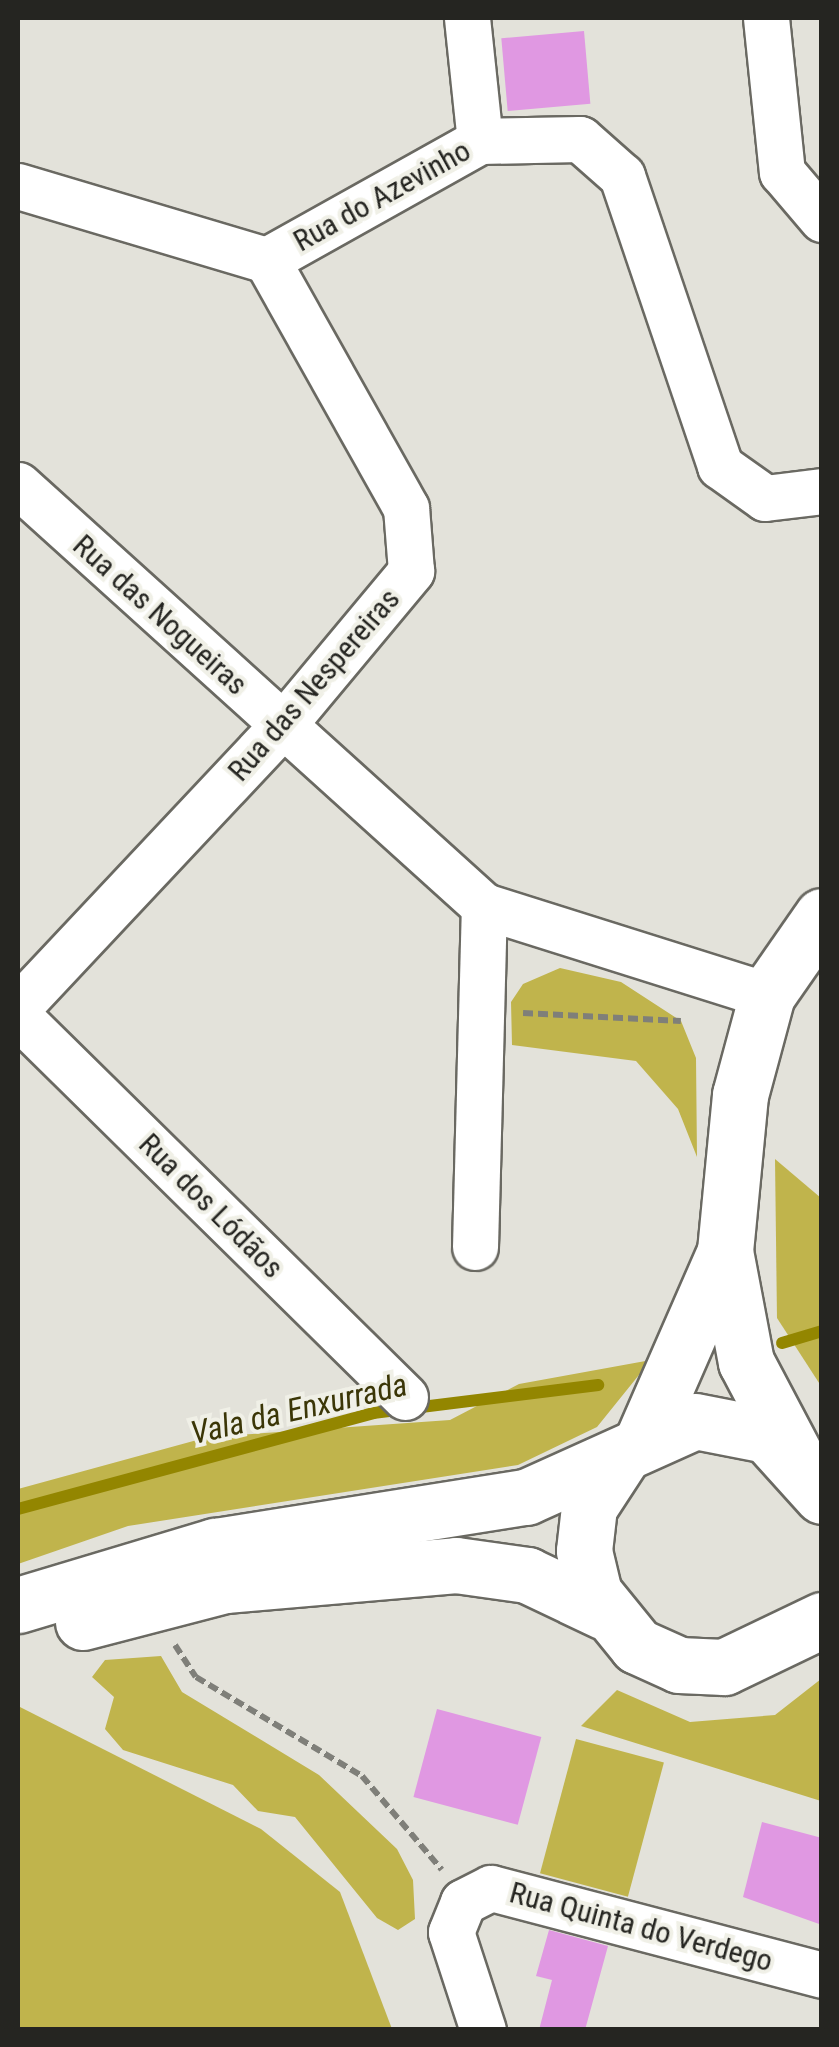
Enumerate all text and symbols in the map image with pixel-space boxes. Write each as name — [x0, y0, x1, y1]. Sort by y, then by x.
street label: Rua do Azevinho — [287, 133, 477, 259]
street label: Rua das Nogueiras — [65, 527, 255, 703]
street label: Rua das Nespereiras — [221, 581, 407, 789]
street label: Rua dos Lódãos — [131, 1126, 291, 1286]
water label: Vala da Enxurrada — [187, 1365, 411, 1453]
street label: Rua Quinta do Verdego — [506, 1875, 776, 1979]

